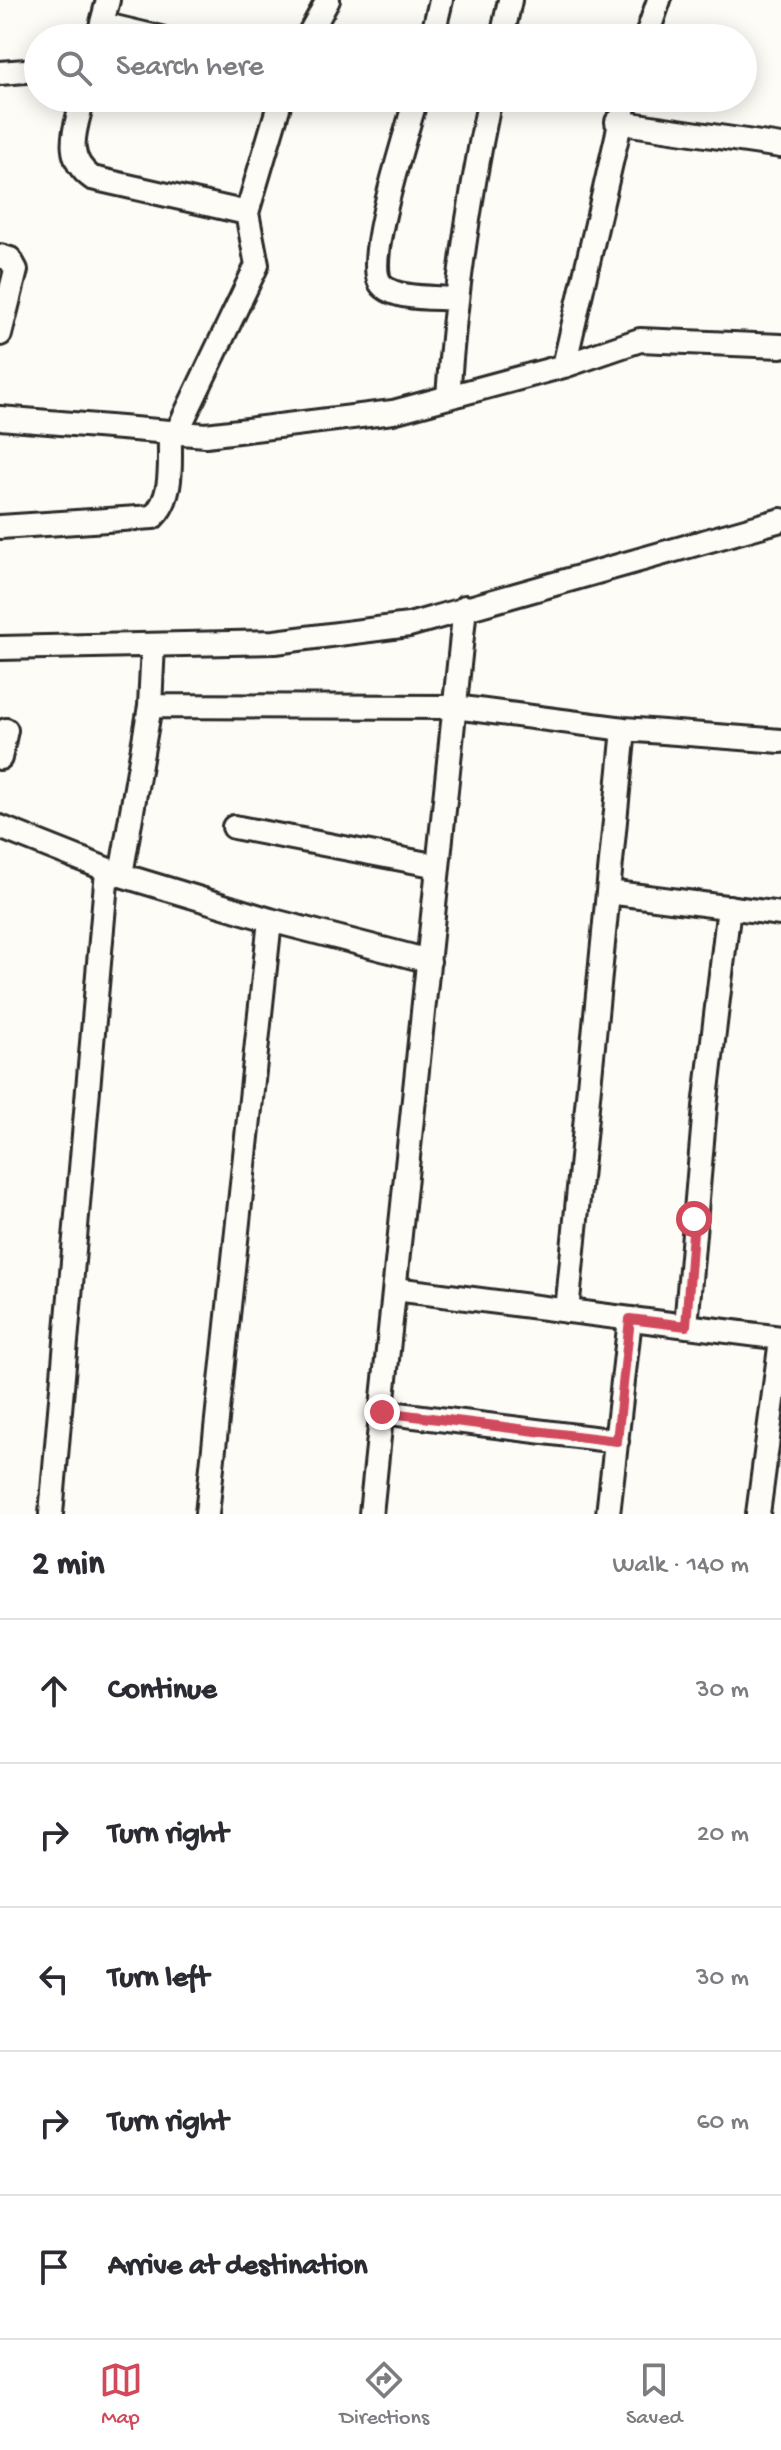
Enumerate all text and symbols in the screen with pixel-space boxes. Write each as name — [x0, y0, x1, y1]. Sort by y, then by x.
search box — [24, 24, 757, 112]
icon: search — [52, 46, 96, 90]
text: Search here — [116, 51, 264, 86]
route start — [676, 1201, 712, 1237]
route end — [364, 1394, 400, 1430]
text: 2 min — [32, 1546, 104, 1586]
text: Walk · 140 m — [612, 1551, 749, 1582]
icon: ahead — [32, 1669, 76, 1713]
text: Continue — [108, 1674, 217, 1709]
text: 30 m — [696, 1676, 749, 1707]
icon: right — [32, 1813, 76, 1857]
text: Turn right — [108, 1818, 228, 1853]
text: 20 m — [697, 1820, 749, 1851]
icon: left — [32, 1957, 76, 2001]
text: Turn left — [108, 1962, 209, 1997]
text: 30 m — [696, 1964, 749, 1995]
icon: right — [32, 2101, 76, 2145]
text: Turn right — [108, 2106, 228, 2141]
text: 60 m — [696, 2108, 749, 2139]
icon: arrive — [32, 2245, 76, 2289]
text: Arrive at destination — [108, 2250, 368, 2285]
tab: Map — [99, 2358, 143, 2432]
tab: Directions — [340, 2358, 429, 2432]
tab: Saved — [626, 2358, 682, 2432]

